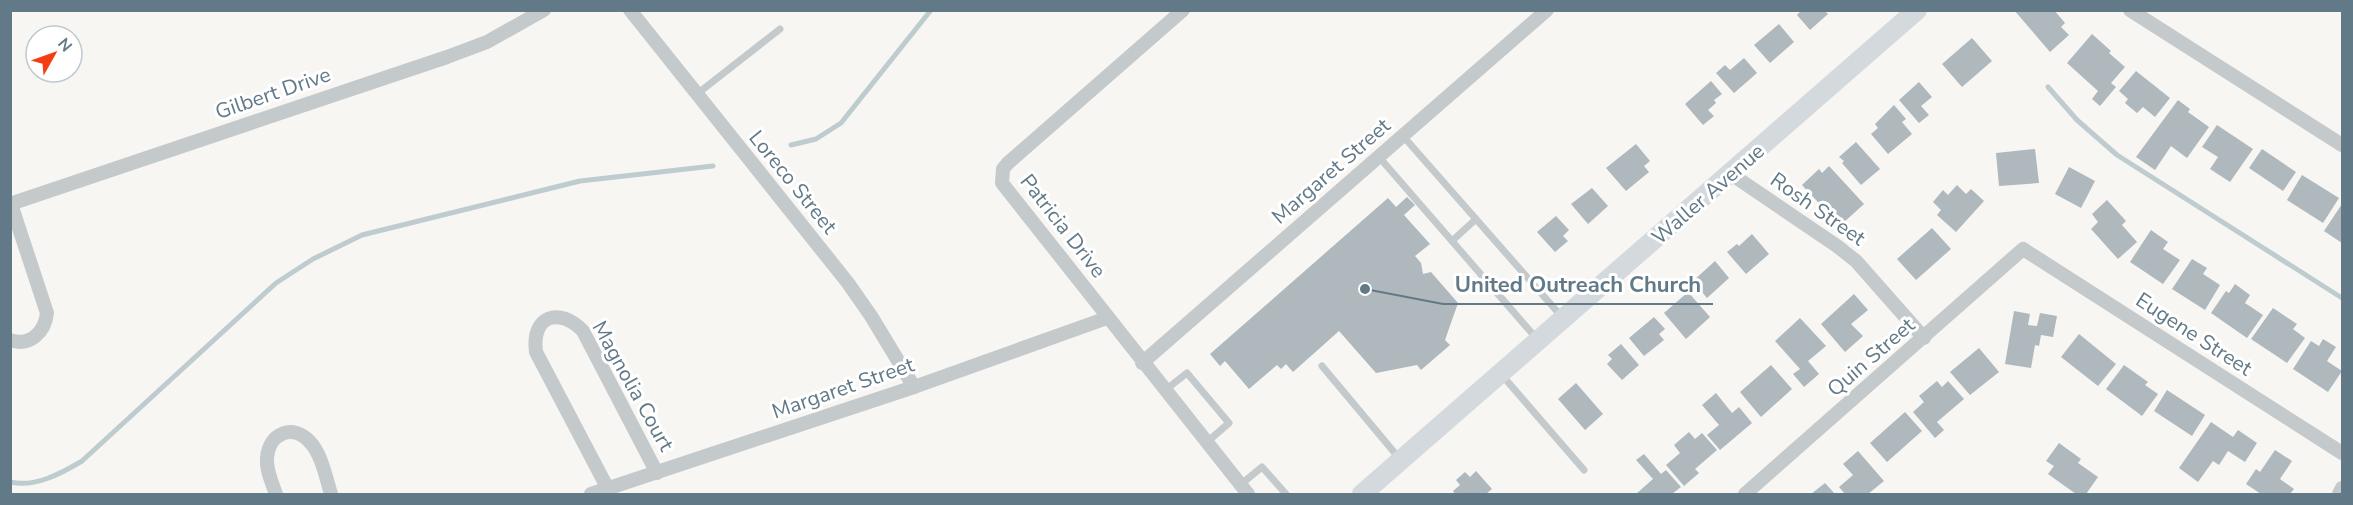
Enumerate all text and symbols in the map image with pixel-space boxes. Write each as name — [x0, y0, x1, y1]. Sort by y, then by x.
north arrow — [24, 24, 84, 84]
text: N — [52, 33, 77, 57]
street label: Gilbert Drive — [212, 60, 334, 126]
street label: Margaret Street — [1266, 111, 1397, 230]
street label: Loreco Street — [743, 124, 844, 240]
street label: Waller Avenue — [1646, 137, 1770, 251]
street label: Rosh Street — [1765, 166, 1872, 252]
street label: Patricia Drive — [1014, 168, 1112, 284]
callout: United Outreach Church — [1443, 264, 1713, 304]
text: United Outreach Church — [1455, 270, 1701, 300]
street label: Eugene Street — [2130, 286, 2258, 382]
street label: Quin Street — [1821, 311, 1921, 403]
street label: Magnolia Court — [586, 316, 681, 457]
street label: Margaret Street — [768, 350, 918, 425]

